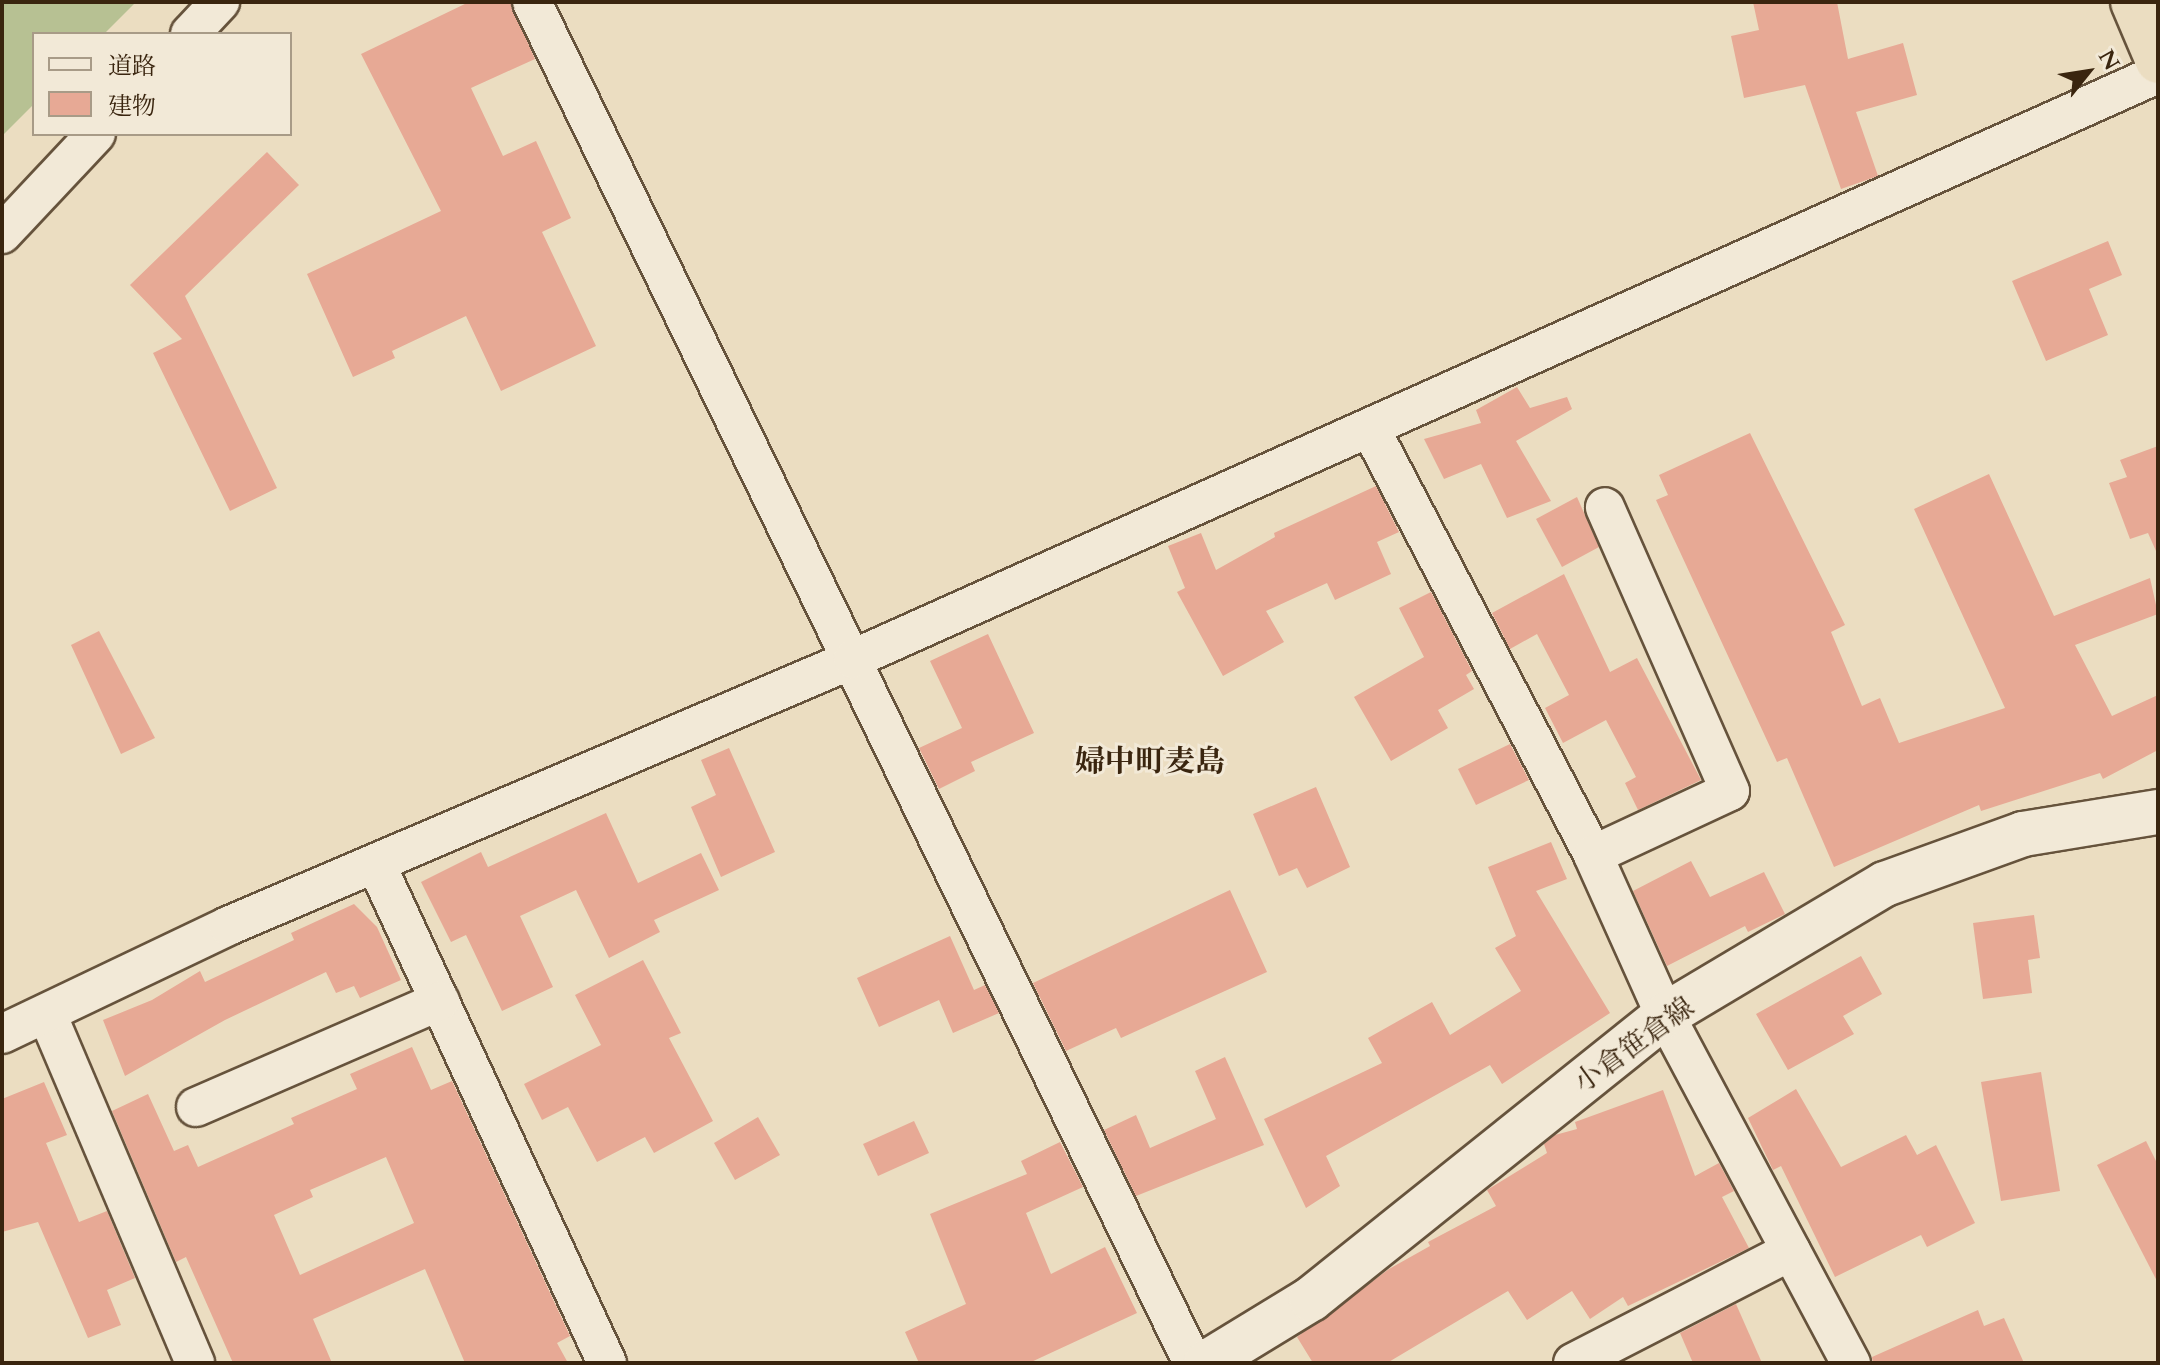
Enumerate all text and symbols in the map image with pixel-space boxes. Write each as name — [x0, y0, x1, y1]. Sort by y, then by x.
legend — [32, 32, 292, 136]
north arrow — [2048, 32, 2128, 112]
text: N — [2091, 44, 2127, 76]
text: 道路 — [108, 50, 156, 83]
text: 建物 — [108, 90, 156, 123]
district label: 婦中町麦島 — [1075, 744, 1225, 780]
street label: 小倉笹倉線 — [1567, 990, 1701, 1100]

